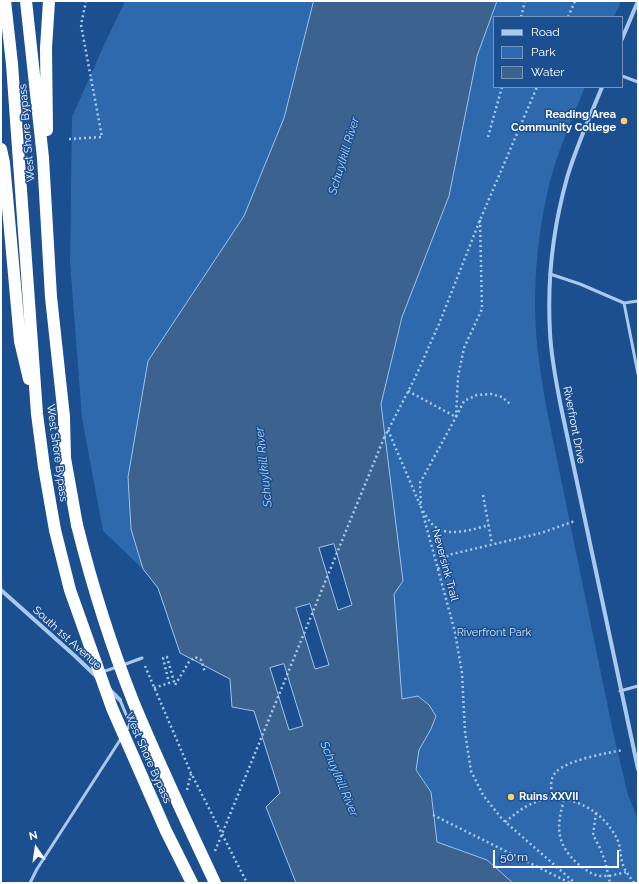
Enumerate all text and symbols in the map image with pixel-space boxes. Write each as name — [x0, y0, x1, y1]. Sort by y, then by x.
legend — [493, 16, 623, 88]
text: Road — [531, 25, 560, 39]
text: Park — [531, 45, 556, 59]
text: Water — [531, 65, 565, 79]
street label: West Shore Bypass — [16, 83, 38, 183]
place label: Reading Area Community College — [511, 108, 616, 134]
water label: Schuylkill River — [325, 115, 363, 197]
marker: Reading Area Community College — [619, 116, 629, 126]
street label: Riverfront Drive — [560, 385, 588, 465]
street label: West Shore Bypass — [44, 403, 70, 503]
water label: Schuylkill River — [253, 426, 275, 508]
street label: Neversink Trail — [429, 527, 461, 603]
street label: South 1st Avenue — [30, 604, 104, 672]
park label: Riverfront Park — [457, 626, 531, 640]
street label: West Shore Bypass — [122, 710, 174, 806]
water label: Schuylkill River — [317, 739, 361, 819]
place label: Ruins XXVII — [519, 790, 578, 804]
marker: Ruins XXVII — [506, 792, 516, 802]
north arrow — [16, 828, 56, 868]
text: N — [28, 829, 39, 843]
scale bar — [495, 842, 621, 868]
text: 50 m — [500, 850, 528, 864]

